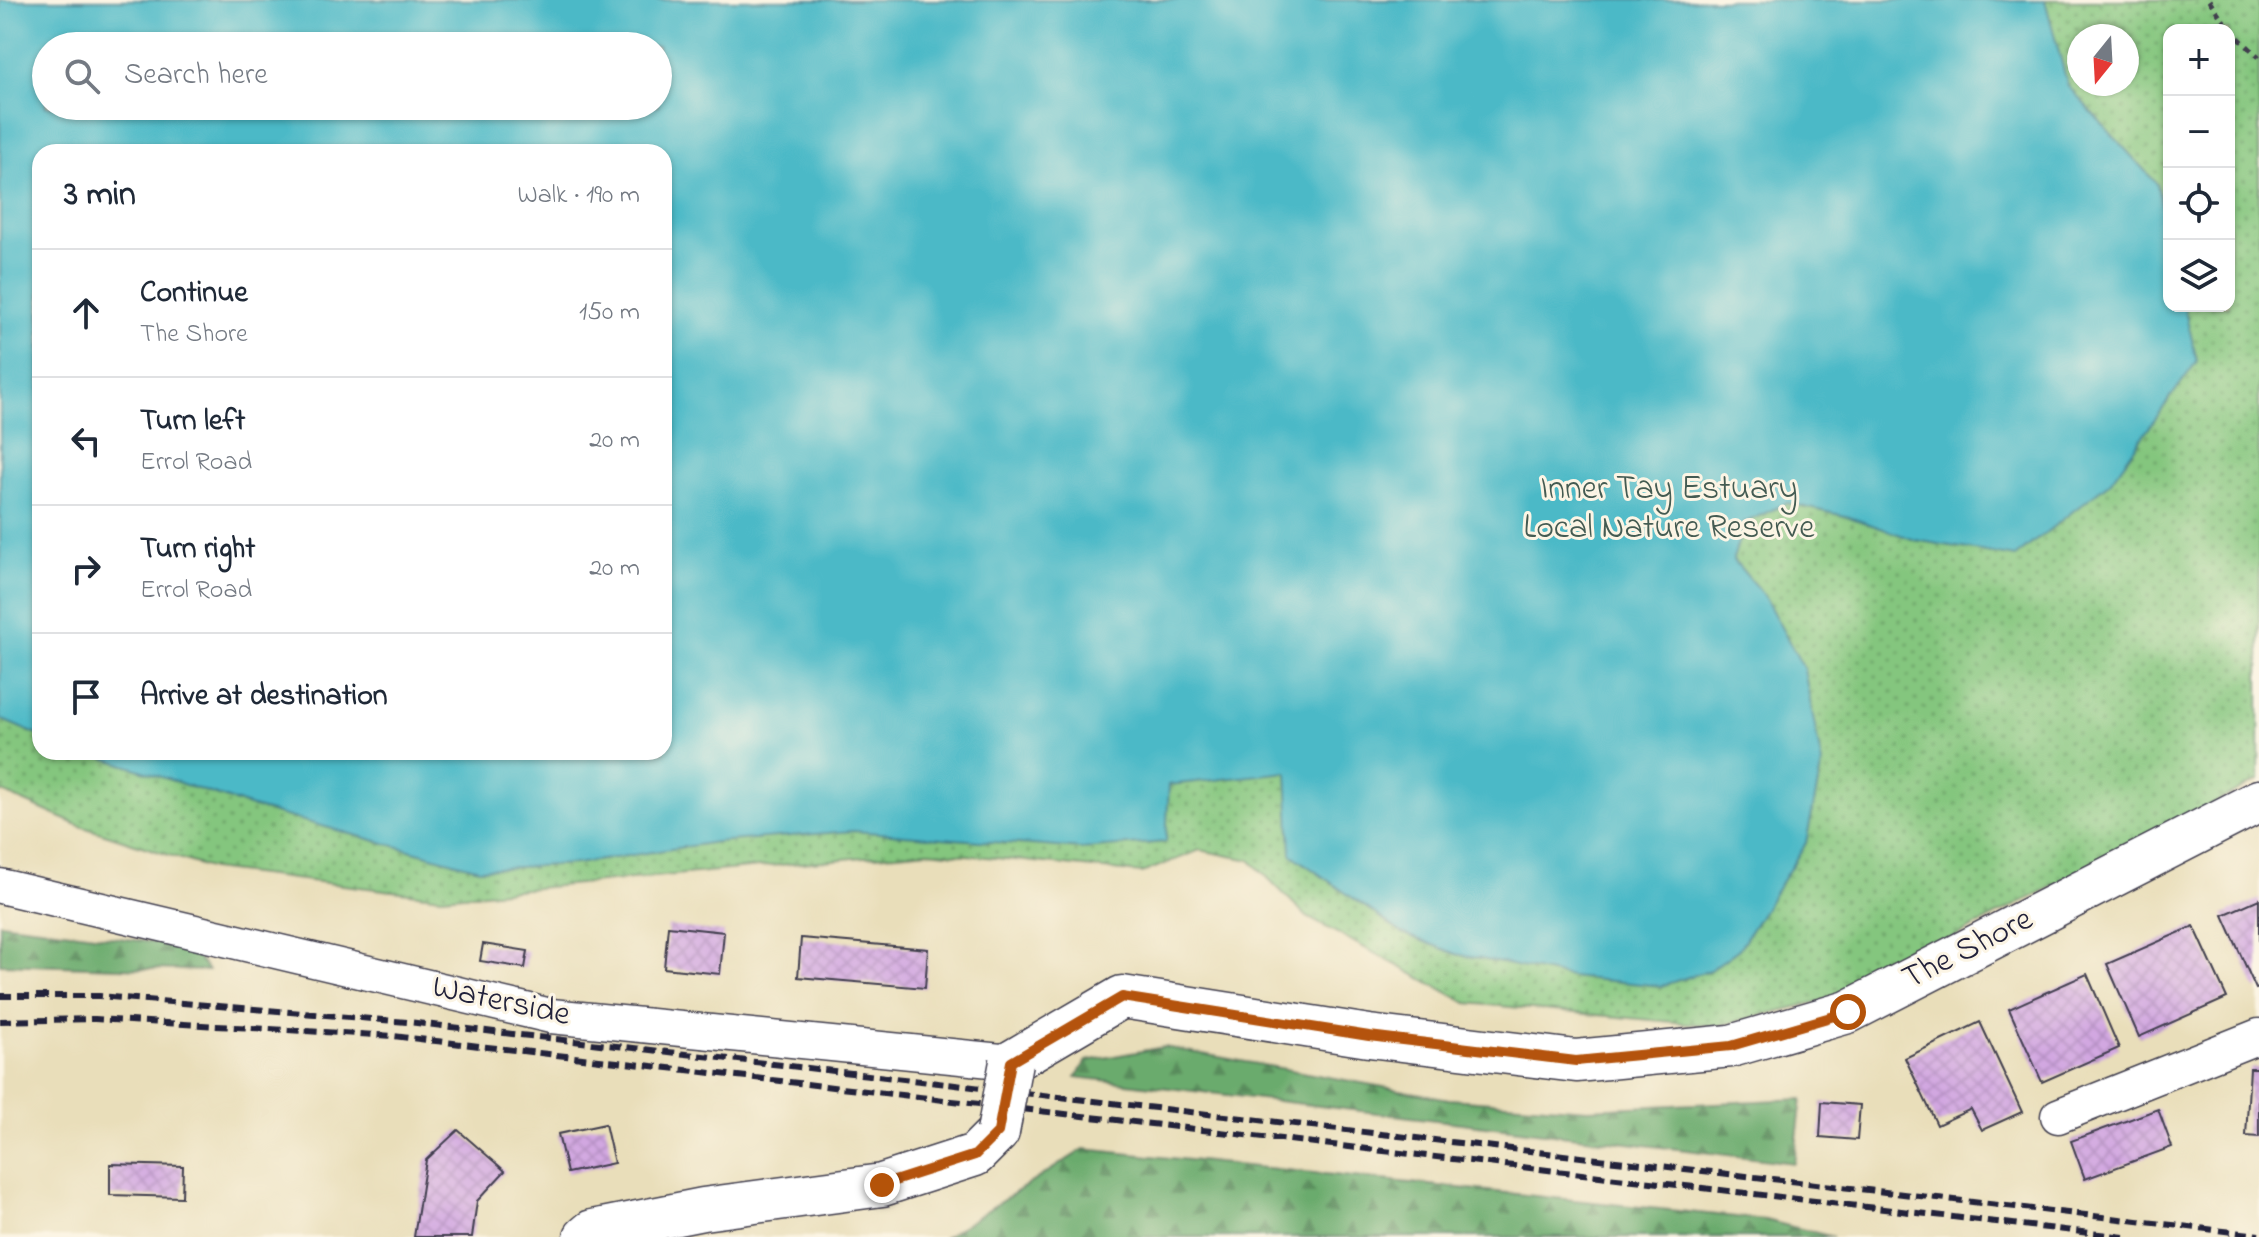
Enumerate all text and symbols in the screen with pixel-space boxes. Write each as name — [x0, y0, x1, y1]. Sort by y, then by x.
north arrow — [2067, 24, 2139, 96]
map controls — [2163, 24, 2235, 312]
button: + — [2163, 24, 2235, 96]
search box — [32, 32, 672, 120]
icon: search — [60, 54, 104, 98]
text: Search here — [124, 54, 268, 98]
button: − — [2163, 96, 2235, 168]
button: locate — [2163, 168, 2235, 240]
text: 3 min — [64, 171, 136, 221]
text: Walk · 190 m — [518, 177, 640, 215]
button: layers — [2163, 240, 2235, 312]
text: Continue — [140, 272, 248, 316]
icon: ahead — [64, 291, 108, 335]
text: 150 m — [579, 294, 640, 332]
text: The Shore — [140, 316, 248, 354]
text: Turn left — [140, 400, 245, 444]
icon: left — [64, 419, 108, 463]
text: 20 m — [589, 422, 640, 460]
text: Errol Road — [140, 444, 252, 482]
park label: Inner Tay Estuary Local Nature Reserve — [1524, 465, 1815, 554]
text: Turn right — [140, 528, 255, 572]
icon: right — [64, 547, 108, 591]
text: 20 m — [589, 550, 640, 588]
text: Errol Road — [140, 572, 252, 610]
icon: arrive — [64, 675, 108, 719]
text: Arrive at destination — [140, 675, 388, 719]
street label: The Shore — [1894, 895, 2043, 1004]
street label: Waterside — [427, 963, 575, 1041]
route start — [1830, 994, 1866, 1030]
route end — [864, 1167, 900, 1203]

